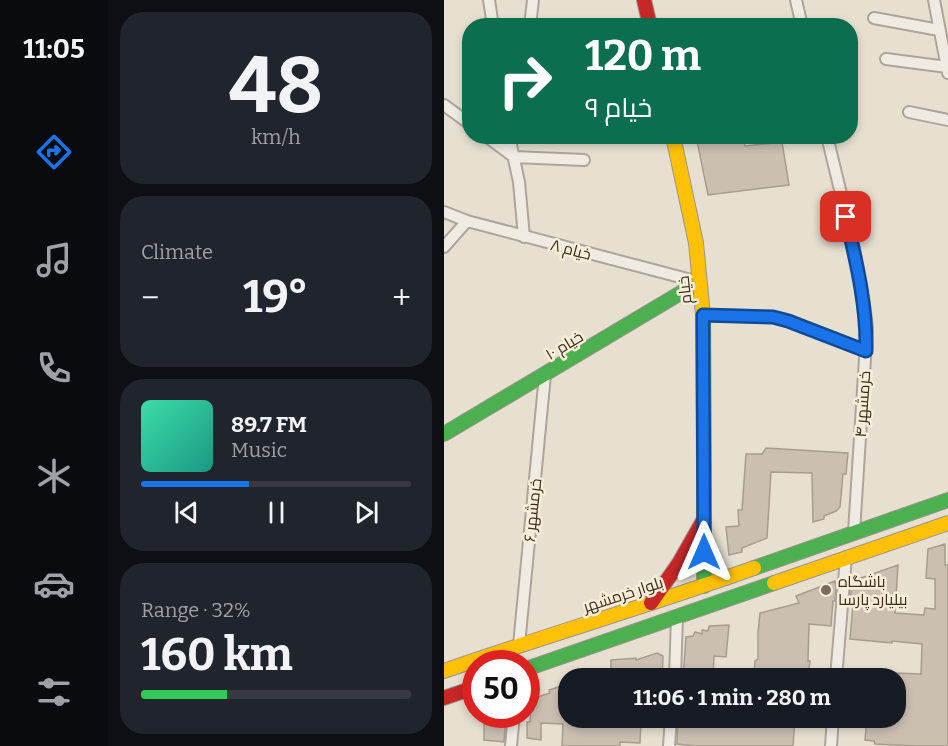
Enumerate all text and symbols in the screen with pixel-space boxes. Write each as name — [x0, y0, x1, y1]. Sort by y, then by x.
text: 120 m — [585, 31, 701, 81]
text: 11:05 — [23, 33, 85, 65]
text: 48 — [229, 39, 323, 133]
icon: right — [486, 42, 564, 120]
text: خیام ۹ — [585, 92, 652, 124]
text: km/h — [251, 125, 301, 149]
icon: directions — [33, 131, 75, 173]
pin — [820, 191, 871, 242]
icon: arrive — [829, 200, 862, 233]
street label: خیام ۸ — [548, 235, 593, 266]
icon: music — [33, 239, 75, 281]
text: Climate — [141, 240, 213, 264]
text: 19° — [243, 270, 308, 324]
street label: خیام — [674, 275, 697, 305]
text: − — [141, 278, 159, 318]
text: + — [392, 278, 411, 318]
street label: خیام ۱۰ — [542, 327, 588, 366]
icon: phone — [33, 347, 75, 389]
street label: خرمشهر ۴ — [851, 370, 875, 438]
text: 89.7 FM — [231, 411, 307, 438]
text: Music — [231, 438, 287, 462]
icon: climate — [33, 455, 75, 497]
street label: خرمشهر ۶ — [520, 477, 546, 543]
icon: previous — [170, 496, 203, 529]
icon: pause — [260, 496, 293, 529]
icon: next — [350, 496, 383, 529]
position arrow — [672, 520, 736, 584]
icon: car — [33, 563, 75, 605]
place label: باشگاه بیلیارد پارسا — [838, 572, 908, 611]
street label: بلوار خرمشهر — [580, 573, 666, 618]
marker: باشگاه بیلیارد پارسا — [819, 583, 833, 597]
text: Range · 32% — [141, 598, 251, 622]
text: 160 km — [141, 628, 293, 682]
speed limit sign: 50 — [462, 650, 540, 728]
icon: filters — [33, 671, 75, 713]
text: 11:06 · 1 min · 280 m — [633, 684, 831, 711]

